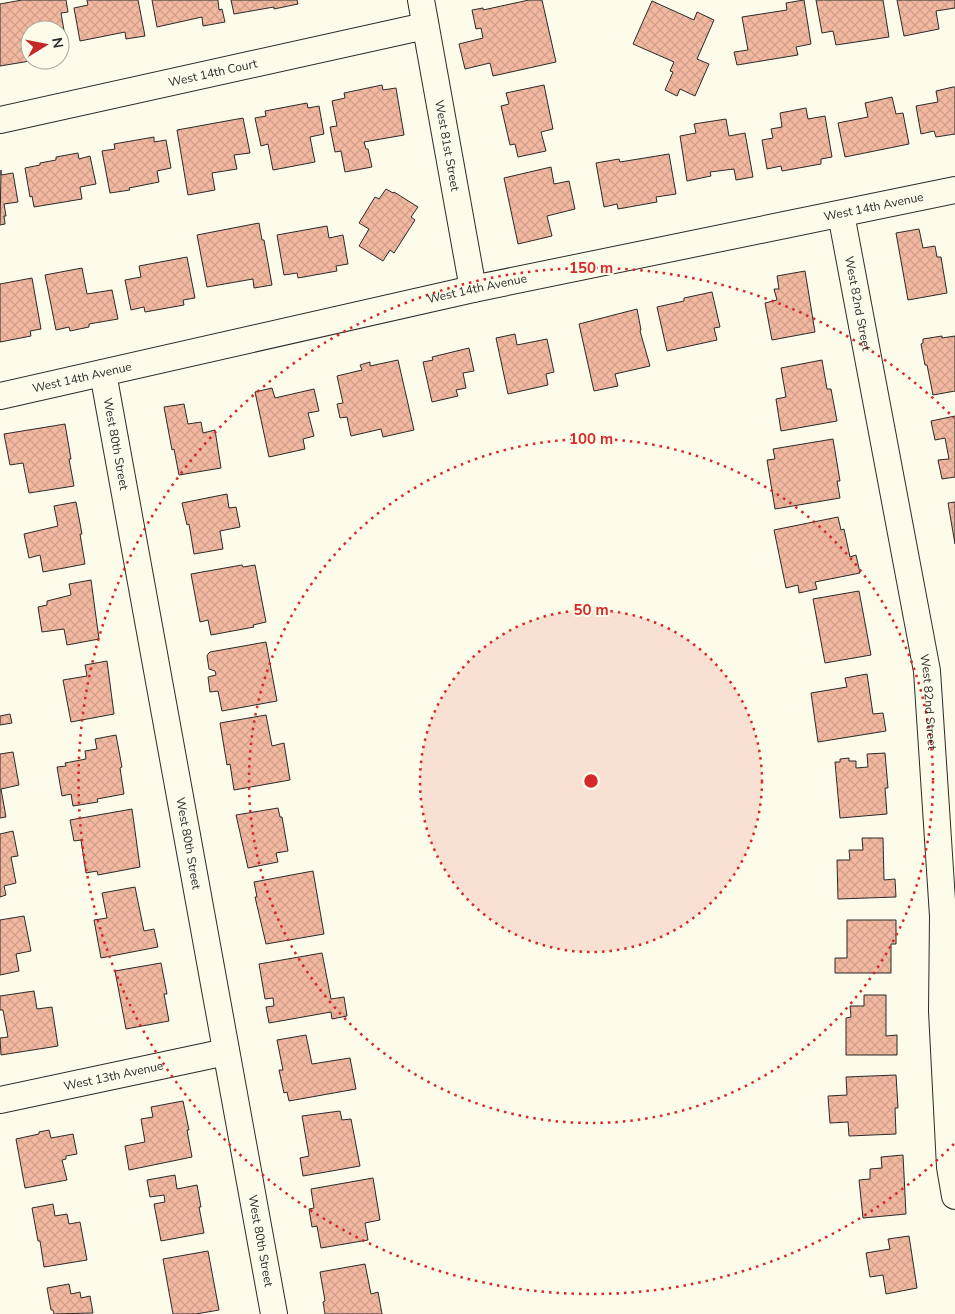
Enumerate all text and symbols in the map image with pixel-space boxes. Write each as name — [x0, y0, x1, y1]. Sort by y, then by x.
north arrow — [20, 20, 70, 70]
text: N — [47, 36, 68, 50]
street label: West 14th Court — [167, 55, 259, 90]
street label: West 81st Street — [431, 99, 463, 193]
street label: West 14th Avenue — [822, 189, 925, 225]
street label: West 82nd Street — [841, 255, 875, 353]
text: 150 m — [569, 258, 613, 278]
street label: West 14th Avenue — [426, 270, 528, 307]
street label: West 14th Avenue — [31, 358, 133, 396]
street label: West 80th Street — [100, 397, 132, 492]
text: 100 m — [569, 429, 613, 449]
text: 50 m — [573, 600, 609, 620]
street label: West 82nd Street — [916, 653, 940, 751]
centre of rings — [582, 772, 600, 790]
street label: West 80th Street — [172, 796, 205, 891]
street label: West 13th Avenue — [62, 1058, 165, 1094]
street label: West 80th Street — [244, 1193, 277, 1289]

